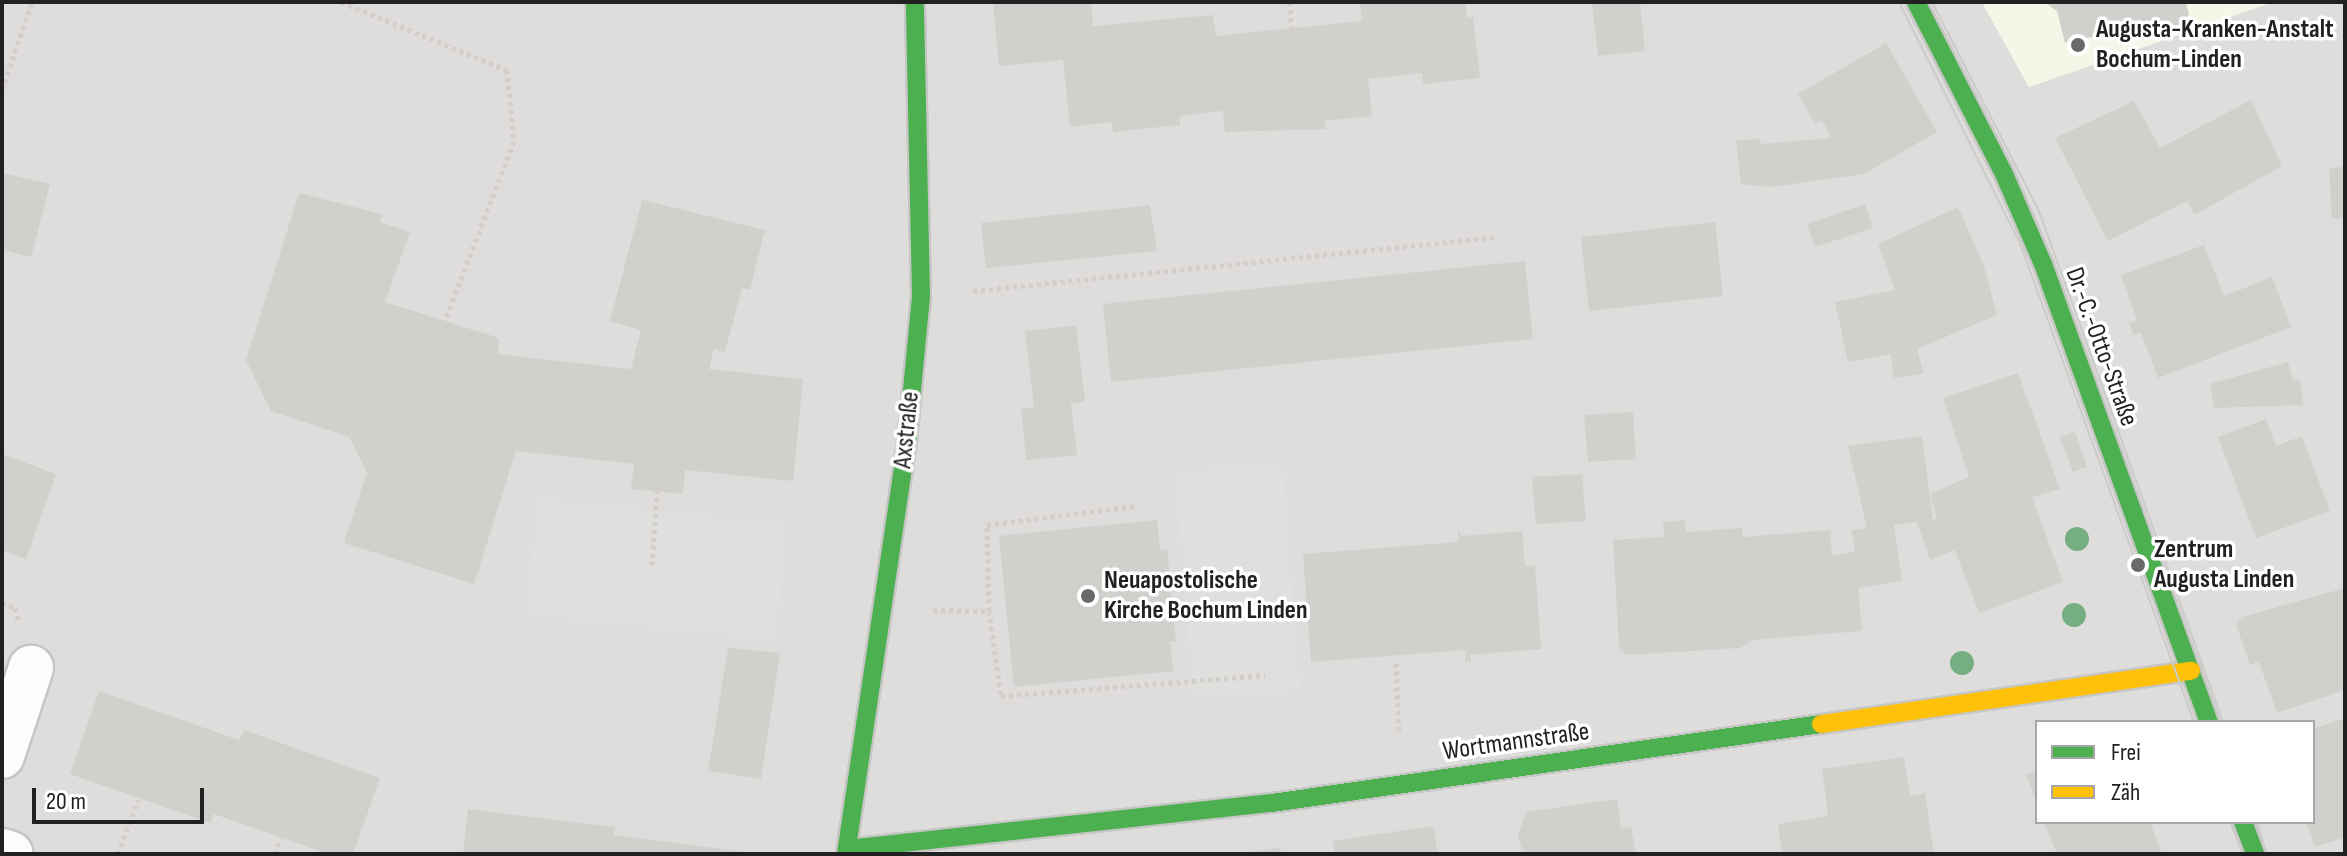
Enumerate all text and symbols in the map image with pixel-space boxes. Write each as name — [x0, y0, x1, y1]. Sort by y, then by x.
place label: Augusta-Kranken-Anstalt Bochum-Linden — [2096, 14, 2334, 76]
marker: Augusta-Kranken-Anstalt Bochum-Linden — [2067, 34, 2089, 56]
street label: Dr.-C.-Otto-Straße — [2058, 264, 2144, 430]
street label: Axstraße — [887, 390, 927, 470]
place label: Zentrum Augusta Linden — [2154, 534, 2294, 596]
marker: Zentrum Augusta Linden — [2129, 556, 2147, 574]
place label: Neuapostolische Kirche Bochum Linden — [1104, 565, 1308, 626]
marker: Neuapostolische Kirche Bochum Linden — [1079, 587, 1097, 605]
street label: Wortmannstraße — [1441, 716, 1591, 768]
legend — [2035, 720, 2315, 824]
text: Frei — [2111, 738, 2141, 767]
scale bar — [36, 772, 208, 822]
text: Zäh — [2111, 778, 2140, 807]
text: 20 m — [46, 787, 86, 816]

